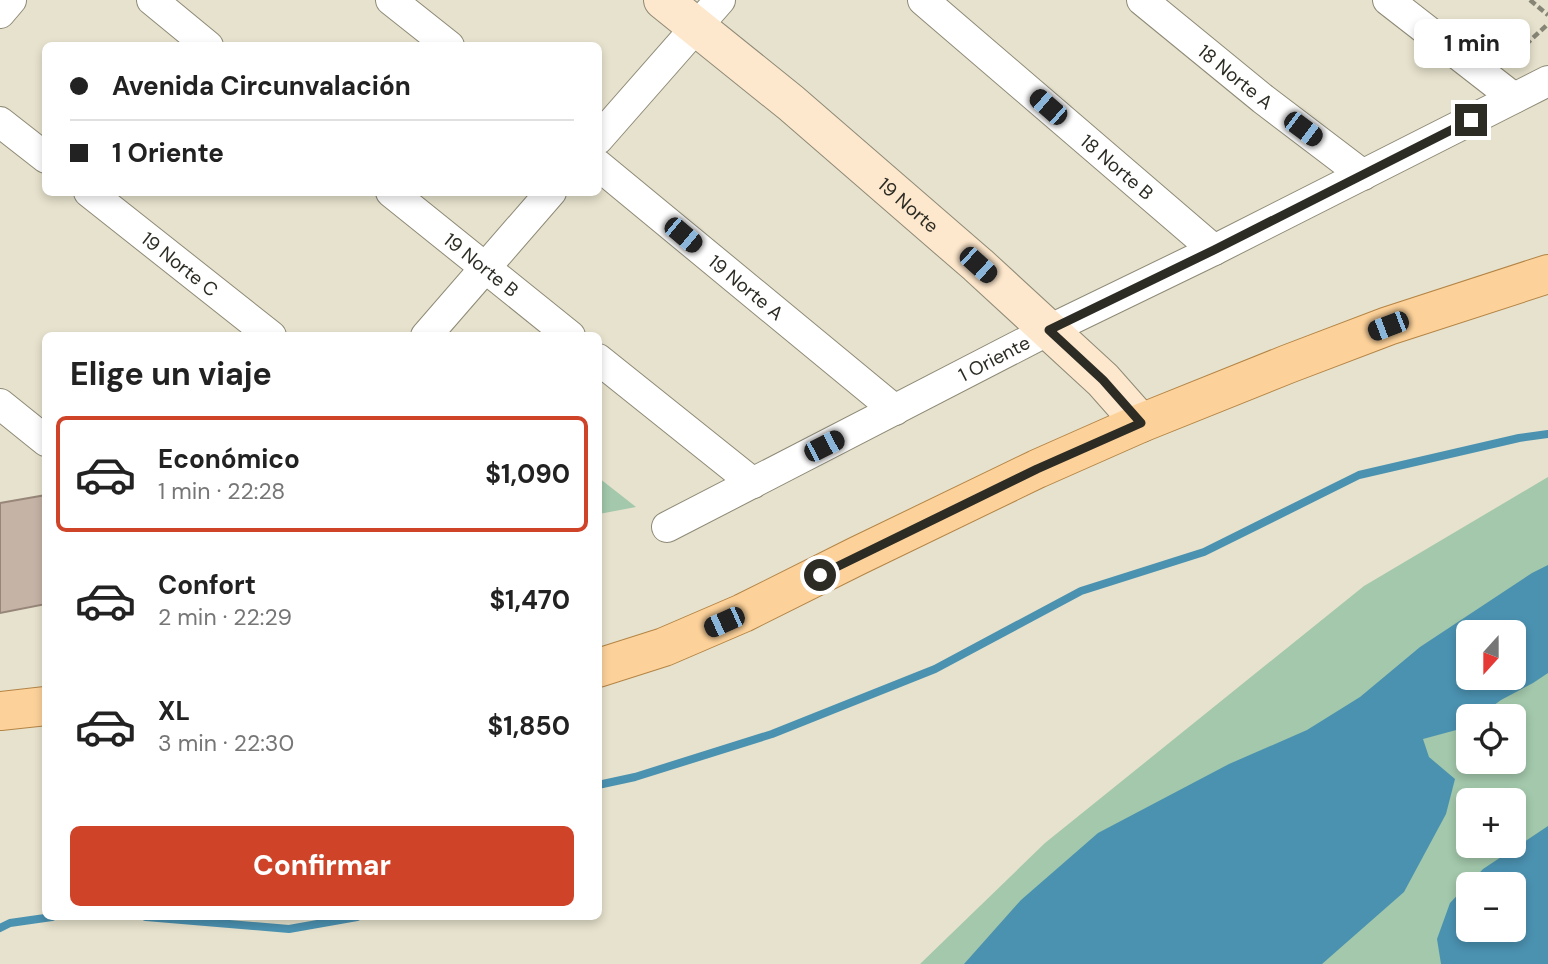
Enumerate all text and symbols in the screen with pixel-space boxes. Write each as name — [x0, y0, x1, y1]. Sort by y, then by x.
callout: 1 min — [1413, 18, 1529, 68]
text: 1 min — [1444, 28, 1500, 58]
street label: 18 Norte A — [1193, 39, 1278, 115]
text: Avenida Circunvalación — [112, 69, 411, 103]
car — [1026, 85, 1071, 129]
route end — [1455, 104, 1487, 136]
car — [1280, 108, 1327, 150]
street label: 18 Norte B — [1075, 128, 1159, 205]
text: 1 Oriente — [112, 136, 224, 170]
street label: 19 Norte — [873, 172, 944, 238]
car — [661, 213, 706, 257]
street label: 19 Norte C — [137, 226, 223, 302]
street label: 19 Norte B — [439, 227, 524, 302]
car — [956, 243, 1001, 287]
street label: 19 Norte A — [703, 249, 789, 326]
car — [1365, 309, 1412, 343]
street label: 1 Oriente — [954, 330, 1034, 387]
text: Elige un viaje — [70, 353, 272, 395]
car — [801, 427, 848, 465]
text: Económico — [158, 442, 300, 476]
icon: car — [74, 443, 137, 506]
text: $1,090 — [485, 457, 570, 491]
text: 1 min · 22:28 — [158, 476, 285, 506]
route start — [804, 559, 836, 591]
text: Confort — [158, 568, 256, 602]
icon: car — [74, 569, 137, 632]
text: $1,470 — [489, 583, 570, 617]
text: 2 min · 22:29 — [158, 602, 292, 632]
car — [701, 604, 748, 640]
north arrow — [1456, 620, 1526, 690]
map controls — [1456, 620, 1526, 942]
text: XL — [158, 694, 190, 728]
icon: car — [74, 695, 137, 758]
button: locate — [1456, 704, 1526, 774]
text: $1,850 — [488, 709, 570, 743]
text: 3 min · 22:30 — [158, 728, 294, 758]
button: + — [1456, 788, 1526, 858]
button: Confirmar — [70, 826, 574, 906]
button: − — [1456, 872, 1526, 942]

